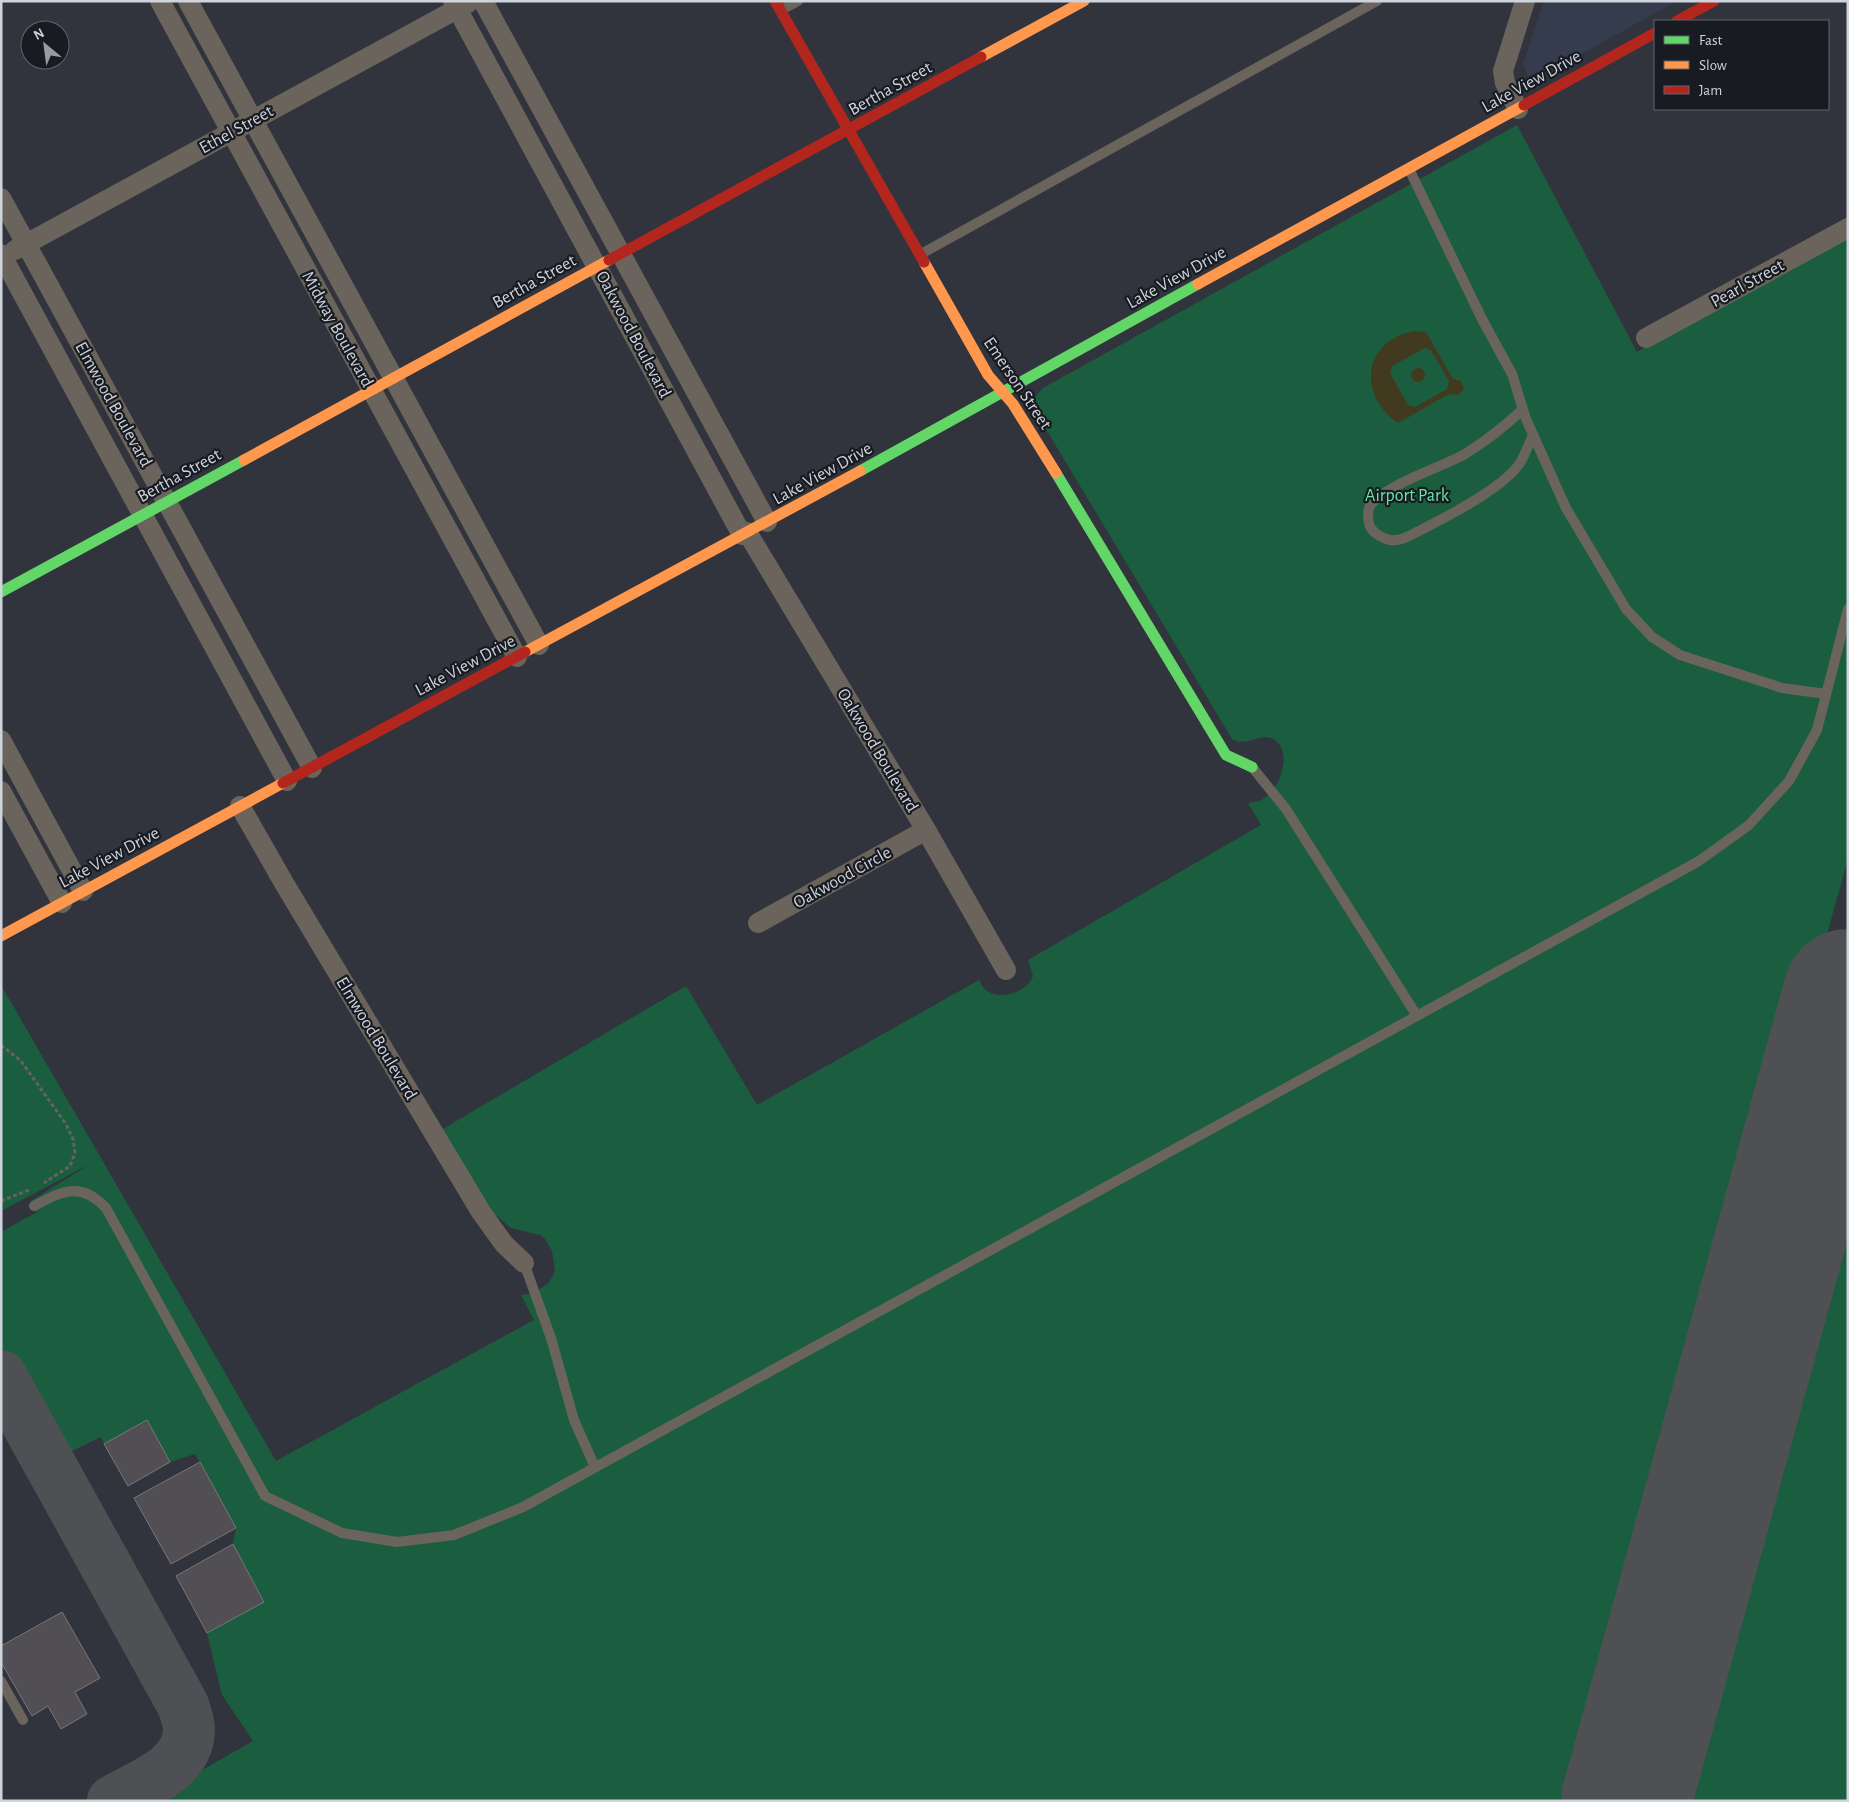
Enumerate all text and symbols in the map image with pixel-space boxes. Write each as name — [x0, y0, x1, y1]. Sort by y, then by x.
north arrow — [20, 20, 70, 70]
legend — [1654, 20, 1829, 110]
text: N — [32, 26, 47, 43]
text: Fast — [1699, 33, 1723, 48]
street label: Lake View Drive — [1479, 47, 1584, 116]
street label: Bertha Street — [846, 58, 935, 119]
text: Slow — [1699, 58, 1727, 73]
text: Jam — [1699, 83, 1722, 98]
street label: Ethel Street — [196, 102, 277, 158]
street label: Lake View Drive — [1124, 243, 1229, 312]
street label: Bertha Street — [490, 251, 579, 312]
street label: Pearl Street — [1708, 256, 1787, 311]
street label: Oakwood Boulevard — [592, 268, 674, 401]
street label: Midway Boulevard — [298, 269, 376, 390]
street label: Emerson Street — [980, 334, 1055, 433]
street label: Elmwood Boulevard — [71, 339, 155, 470]
street label: Lake View Drive — [770, 439, 875, 508]
street label: Bertha Street — [135, 445, 224, 506]
park label: Airport Park — [1365, 487, 1450, 505]
street label: Lake View Drive — [413, 632, 518, 700]
street label: Oakwood Boulevard — [833, 686, 921, 815]
street label: Lake View Drive — [57, 824, 162, 892]
street label: Oakwood Circle — [790, 844, 895, 912]
street label: Elmwood Boulevard — [332, 974, 420, 1103]

